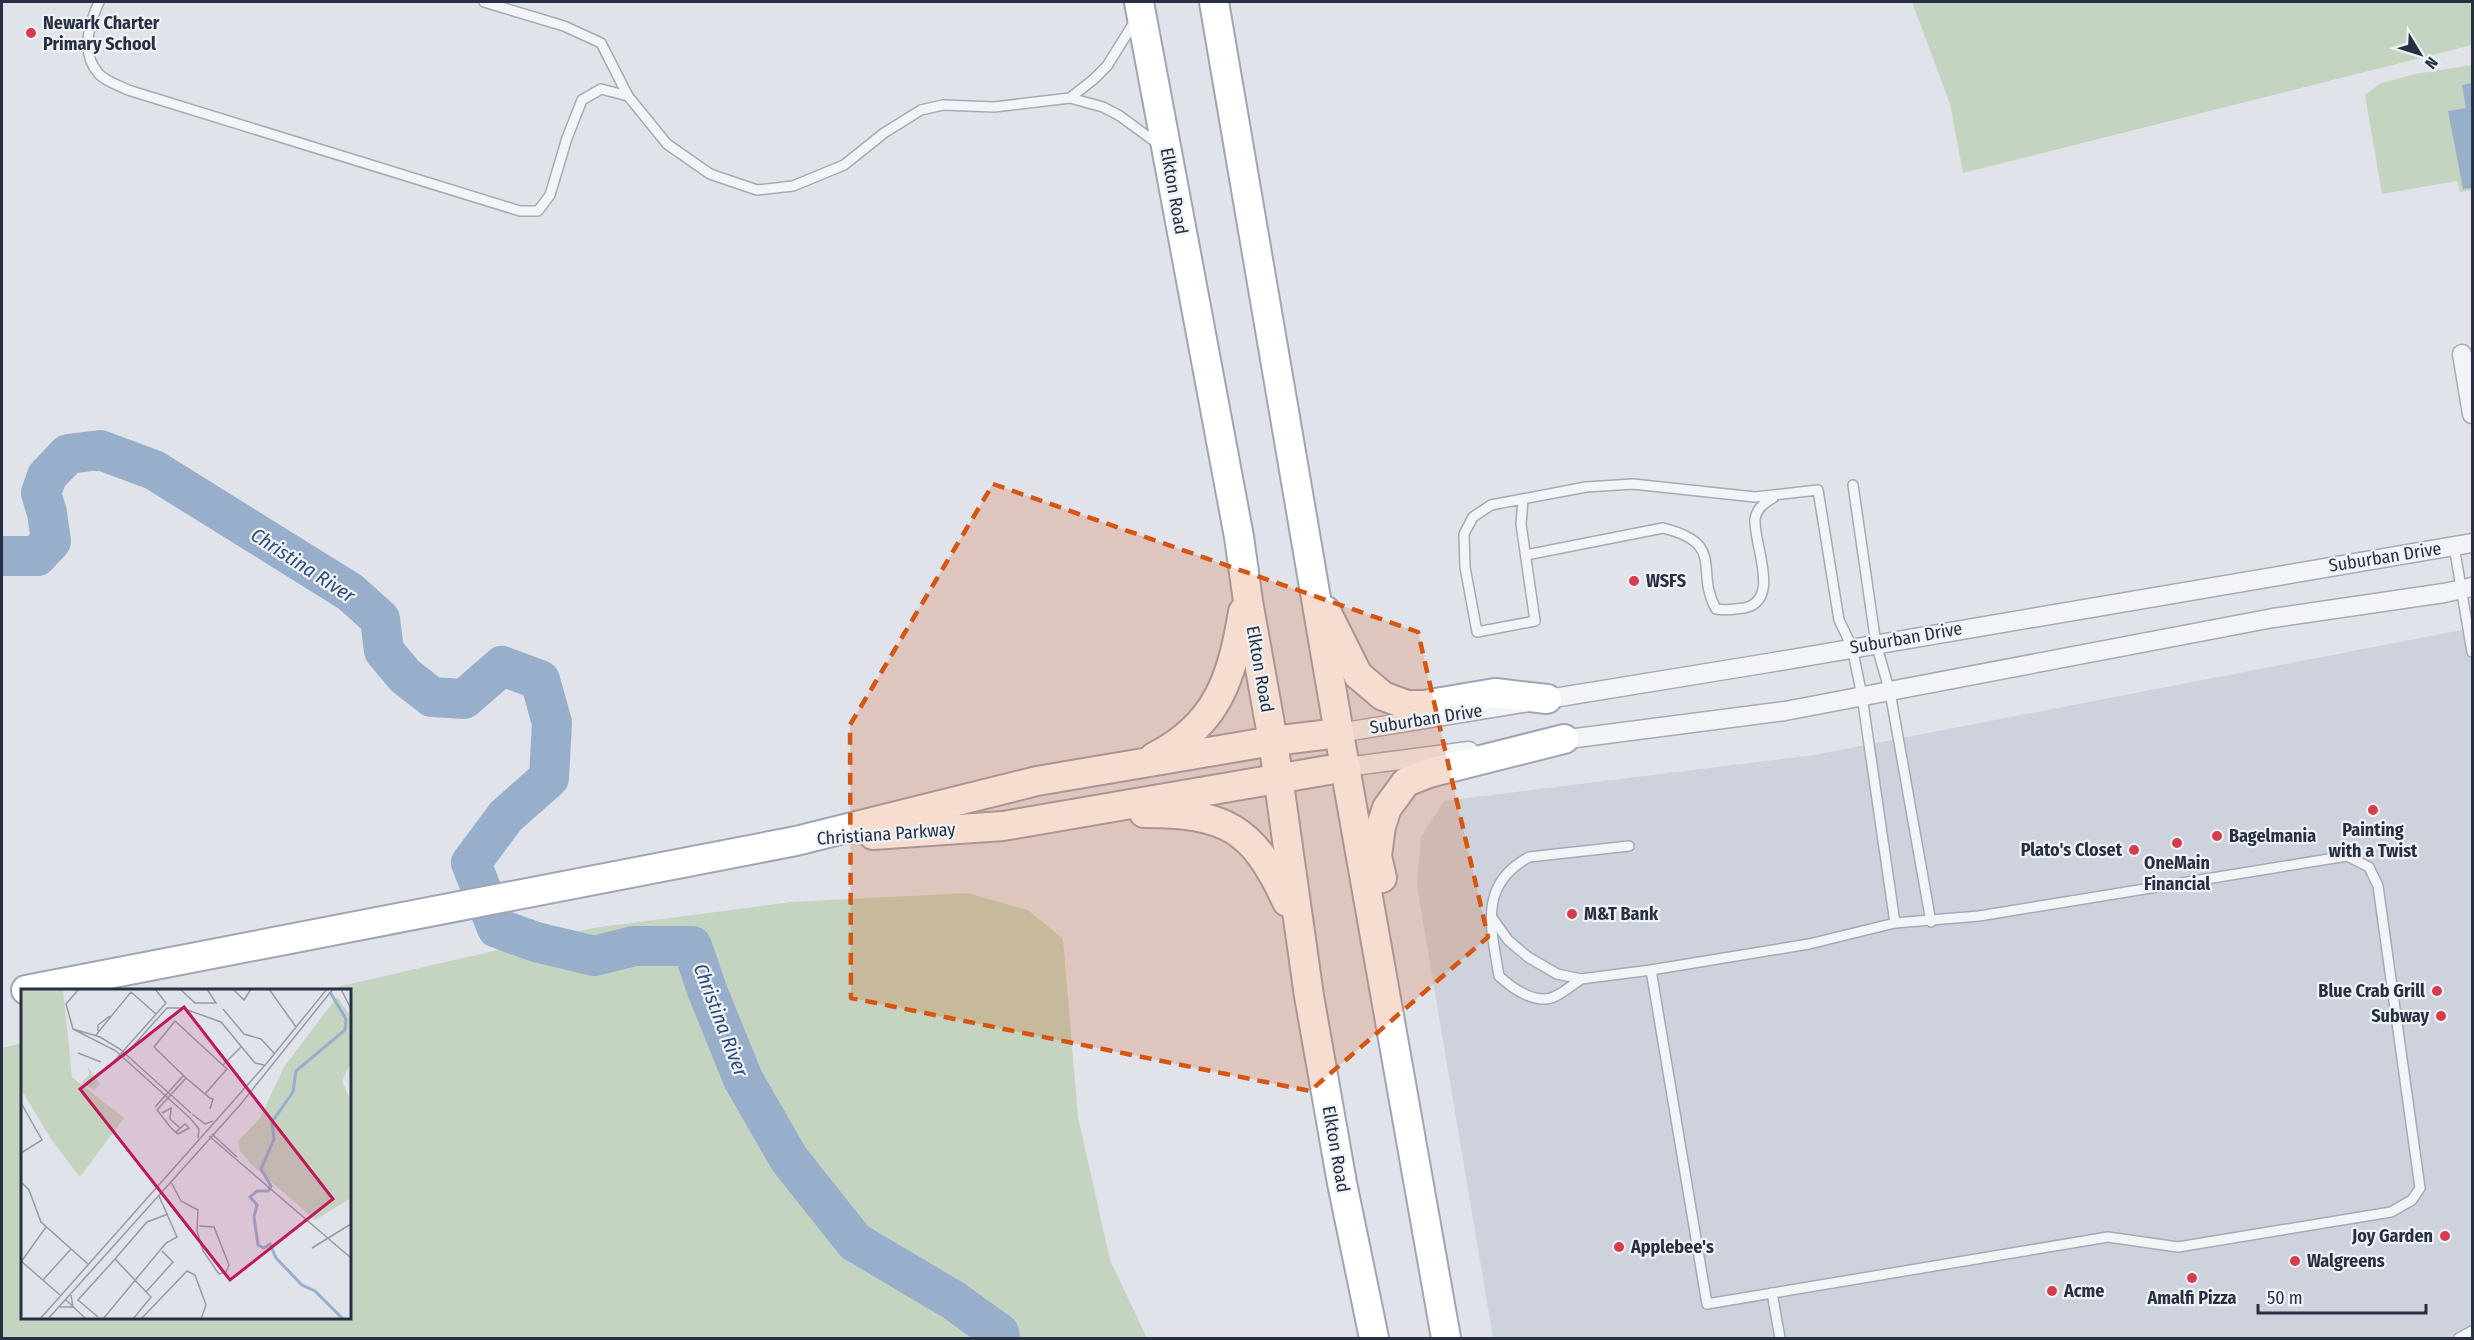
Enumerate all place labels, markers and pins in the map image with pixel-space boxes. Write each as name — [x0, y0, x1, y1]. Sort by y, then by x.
place label: Newark Charter Primary School — [43, 12, 160, 55]
marker: Newark Charter Primary School — [24, 26, 38, 40]
place label: WSFS — [1646, 570, 1686, 592]
marker: WSFS — [1627, 574, 1641, 588]
marker: Painting with a Twist — [2366, 803, 2380, 817]
place label: Painting with a Twist — [2329, 819, 2418, 862]
place label: Bagelmania — [2229, 825, 2316, 847]
marker: Bagelmania — [2210, 829, 2224, 843]
marker: OneMain Financial — [2170, 836, 2184, 850]
place label: Plato's Closet — [2021, 839, 2123, 861]
marker: Plato's Closet — [2127, 843, 2141, 857]
place label: OneMain Financial — [2144, 852, 2210, 895]
place label: M&T Bank — [1584, 903, 1659, 925]
marker: M&T Bank — [1565, 907, 1579, 921]
place label: Blue Crab Grill — [2318, 980, 2425, 1002]
marker: Blue Crab Grill — [2430, 984, 2444, 998]
place label: Subway — [2371, 1005, 2429, 1027]
marker: Subway — [2434, 1009, 2448, 1023]
place label: Joy Garden — [2351, 1225, 2433, 1247]
marker: Joy Garden — [2438, 1229, 2452, 1243]
place label: Applebee's — [1630, 1236, 1714, 1258]
marker: Applebee's — [1612, 1240, 1626, 1254]
place label: Walgreens — [2307, 1250, 2385, 1272]
marker: Walgreens — [2288, 1254, 2302, 1268]
marker: Amalfi Pizza — [2185, 1271, 2199, 1285]
place label: Acme — [2063, 1280, 2104, 1302]
marker: Acme — [2045, 1284, 2059, 1298]
place label: Amalfi Pizza — [2146, 1287, 2237, 1309]

